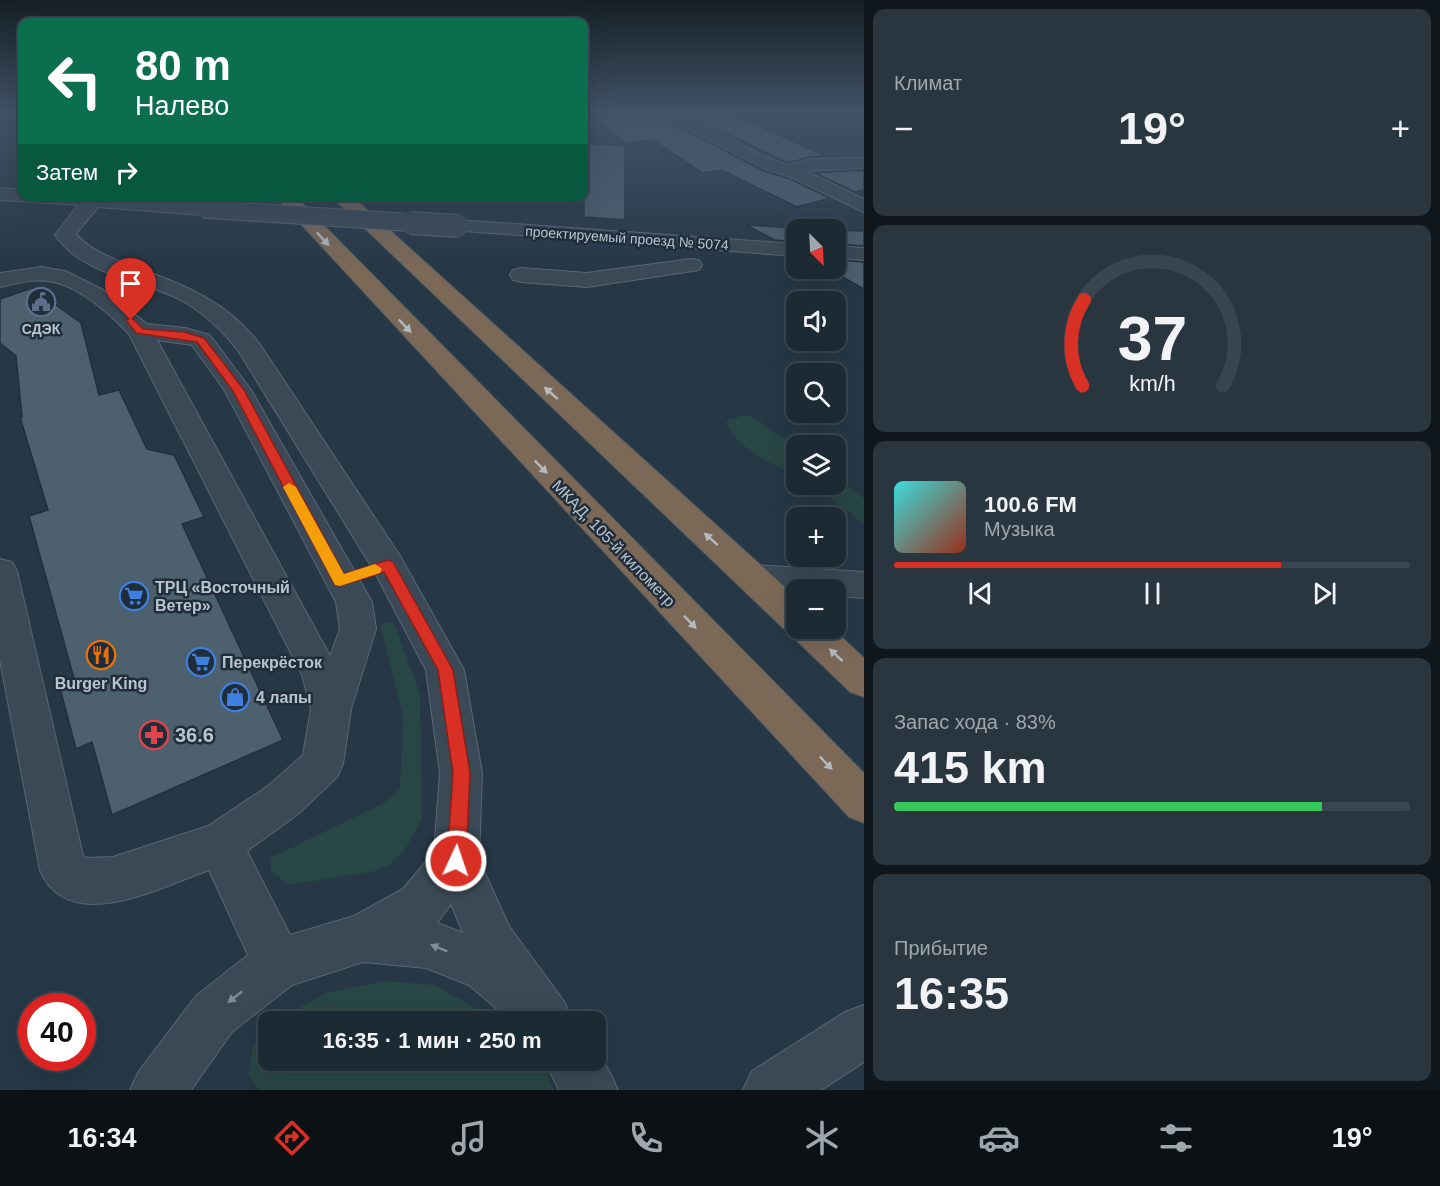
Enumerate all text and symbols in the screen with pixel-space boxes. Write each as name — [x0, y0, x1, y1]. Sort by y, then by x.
icon: left — [36, 42, 114, 120]
text: 80 m — [135, 42, 231, 89]
text: Климат — [894, 72, 962, 94]
text: Налево — [135, 91, 229, 121]
text: 19° — [1118, 103, 1186, 154]
text: − — [894, 110, 913, 147]
text: + — [1391, 110, 1410, 147]
icon: right — [110, 156, 143, 189]
text: Затем — [36, 160, 98, 185]
north arrow — [786, 219, 846, 279]
map controls — [786, 219, 846, 639]
street label: проектируемый проезд № 5074 — [525, 223, 730, 253]
one-way arrow — [316, 232, 330, 247]
pin — [105, 258, 156, 320]
icon: arrive — [114, 267, 147, 300]
public building icon: СДЭК — [25, 286, 57, 318]
button: sound — [786, 291, 846, 351]
text: 37 — [1117, 304, 1187, 373]
one-way arrow — [398, 319, 412, 333]
place label: СДЭК — [22, 321, 61, 337]
button: search — [786, 363, 846, 423]
text: km/h — [1129, 372, 1175, 396]
one-way arrow — [544, 387, 559, 400]
button: layers — [786, 435, 846, 495]
one-way arrow — [533, 459, 547, 473]
street label: МКАД, 105-й километр — [549, 477, 678, 610]
text: 100.6 FM — [984, 492, 1077, 517]
button: + — [786, 507, 846, 567]
text: Музыка — [984, 518, 1055, 540]
one-way arrow — [703, 532, 718, 546]
icon: previous — [964, 577, 997, 610]
icon: pause — [1136, 577, 1169, 610]
icon: next — [1308, 577, 1341, 610]
place label: ТРЦ «Восточный Ветер» — [155, 579, 290, 614]
button: − — [786, 579, 846, 639]
supermarket icon: ТРЦ «Восточный Ветер» — [118, 580, 150, 612]
one-way arrow — [683, 615, 697, 629]
restaurant icon: Burger King — [85, 639, 117, 671]
supermarket icon: Перекрёсток — [185, 646, 217, 678]
one-way arrow — [828, 648, 843, 662]
place label: Перекрёсток — [222, 654, 323, 671]
place label: Burger King — [55, 675, 147, 692]
shop icon: 4 лапы — [219, 681, 251, 713]
place label: 4 лапы — [256, 689, 312, 706]
text: Запас хода · 83% — [894, 711, 1056, 733]
pharmacy icon: 36.6 — [138, 719, 170, 751]
place label: 36.6 — [175, 724, 214, 746]
text: 415 km — [894, 742, 1047, 793]
one-way arrow — [818, 755, 832, 769]
position arrow — [424, 829, 488, 893]
text: Прибытие — [894, 937, 988, 959]
one-way arrow — [430, 943, 448, 952]
text: 16:35 — [894, 968, 1009, 1019]
one-way arrow — [228, 991, 243, 1003]
speed limit sign: 40 — [18, 993, 96, 1071]
text: 16:35 · 1 мин · 250 m — [322, 1028, 542, 1053]
icon: directions — [271, 1117, 313, 1159]
icon: music — [448, 1117, 490, 1159]
icon: phone — [625, 1117, 667, 1159]
icon: climate — [801, 1117, 843, 1159]
icon: car — [978, 1117, 1020, 1159]
icon: filters — [1155, 1117, 1197, 1159]
text: 16:34 — [67, 1123, 136, 1153]
text: 19° — [1332, 1123, 1373, 1153]

